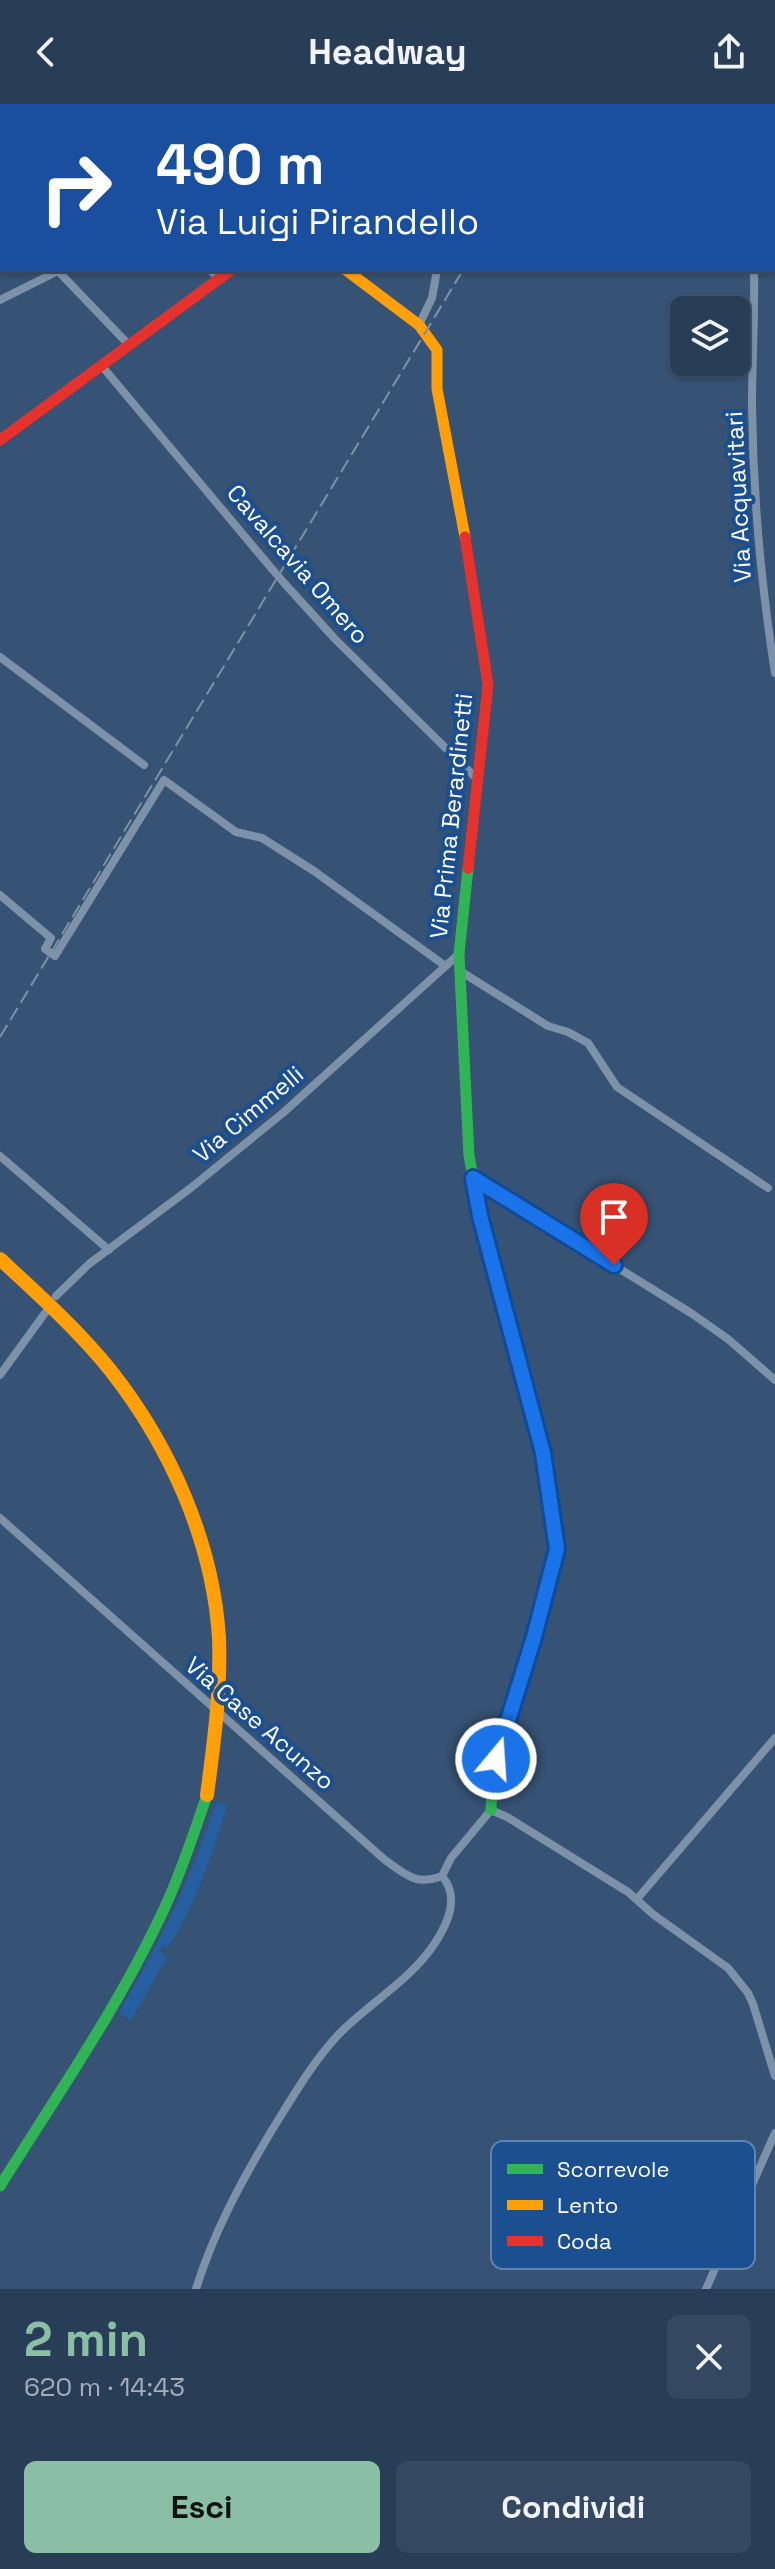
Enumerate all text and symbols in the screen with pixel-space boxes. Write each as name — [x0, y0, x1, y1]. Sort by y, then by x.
text: Headway — [308, 29, 467, 75]
icon: back — [24, 30, 68, 74]
icon: share — [707, 30, 751, 74]
text: 490 m — [156, 129, 325, 200]
icon: right — [24, 136, 128, 240]
text: Via Luigi Pirandello — [156, 199, 479, 245]
map controls — [670, 296, 750, 376]
button: layers — [670, 296, 750, 376]
street label: Via Acquavitari — [718, 410, 758, 584]
street label: Cavalcavia Omero — [220, 478, 376, 650]
street label: Via Prima Berardinetti — [423, 692, 479, 940]
street label: Via Cimmelli — [186, 1059, 310, 1169]
pin — [580, 1183, 648, 1265]
icon: arrive — [592, 1195, 636, 1239]
street label: Via Case Acunzo — [179, 1650, 341, 1796]
position arrow — [454, 1717, 538, 1801]
legend — [491, 2141, 755, 2269]
text: Scorrevole — [557, 2155, 669, 2183]
text: Lento — [557, 2191, 618, 2219]
text: Coda — [557, 2227, 612, 2255]
text: 2 min — [24, 2309, 148, 2370]
button: close — [667, 2315, 751, 2399]
text: 620 m · 14:43 — [24, 2370, 185, 2404]
button: Esci — [24, 2461, 380, 2553]
button: Condividi — [396, 2461, 751, 2553]

